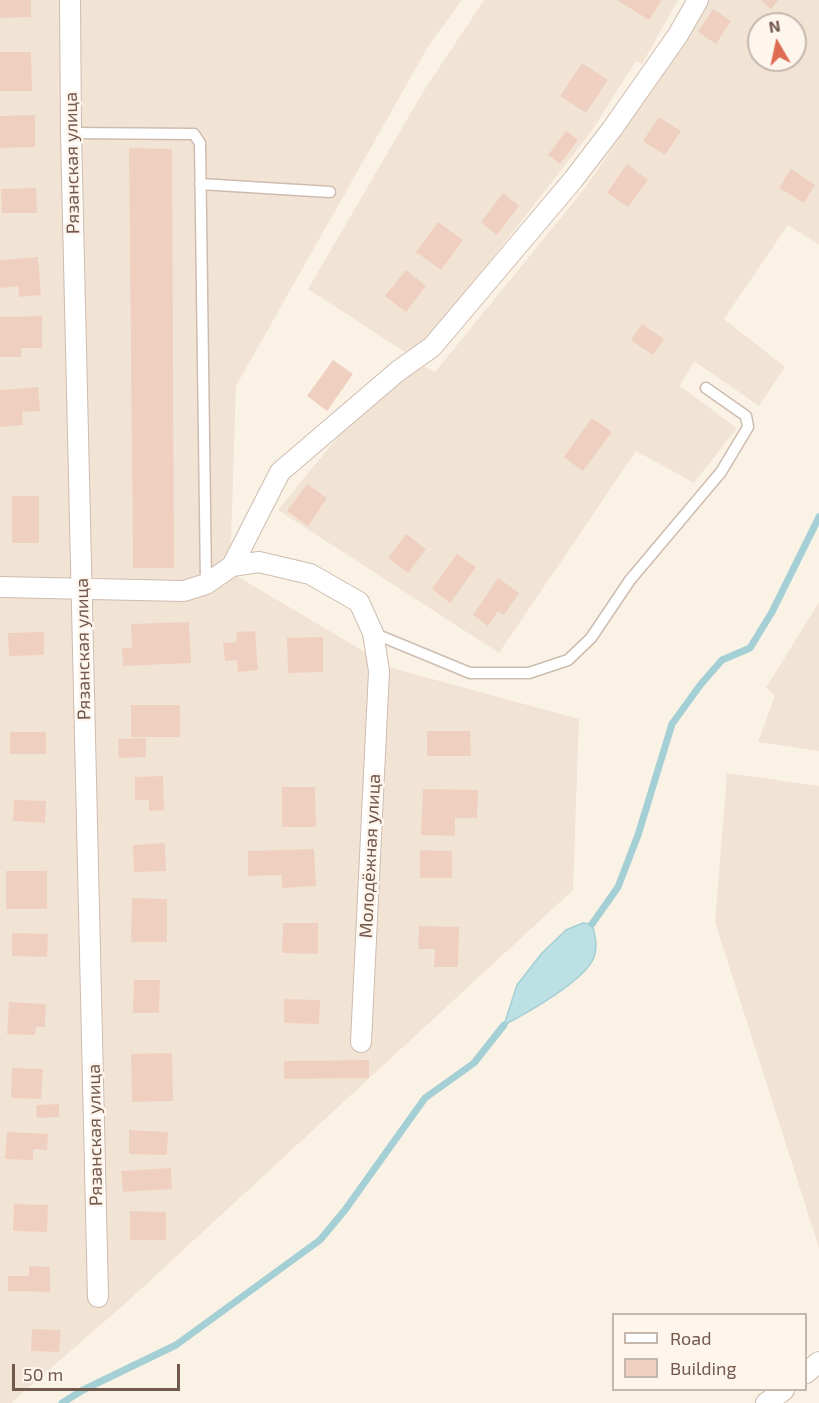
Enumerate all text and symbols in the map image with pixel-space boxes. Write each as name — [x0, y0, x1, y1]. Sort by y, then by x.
north arrow — [747, 12, 807, 72]
text: N — [767, 15, 782, 36]
street label: Рязанская улица — [60, 92, 84, 234]
street label: Рязанская улица — [71, 578, 95, 720]
street label: Молодёжная улица — [355, 773, 385, 939]
street label: Рязанская улица — [83, 1064, 107, 1206]
legend — [612, 1313, 807, 1391]
text: Road — [670, 1327, 711, 1349]
scale bar — [15, 1352, 183, 1390]
text: Building — [670, 1357, 737, 1379]
text: 50 m — [23, 1363, 63, 1385]

